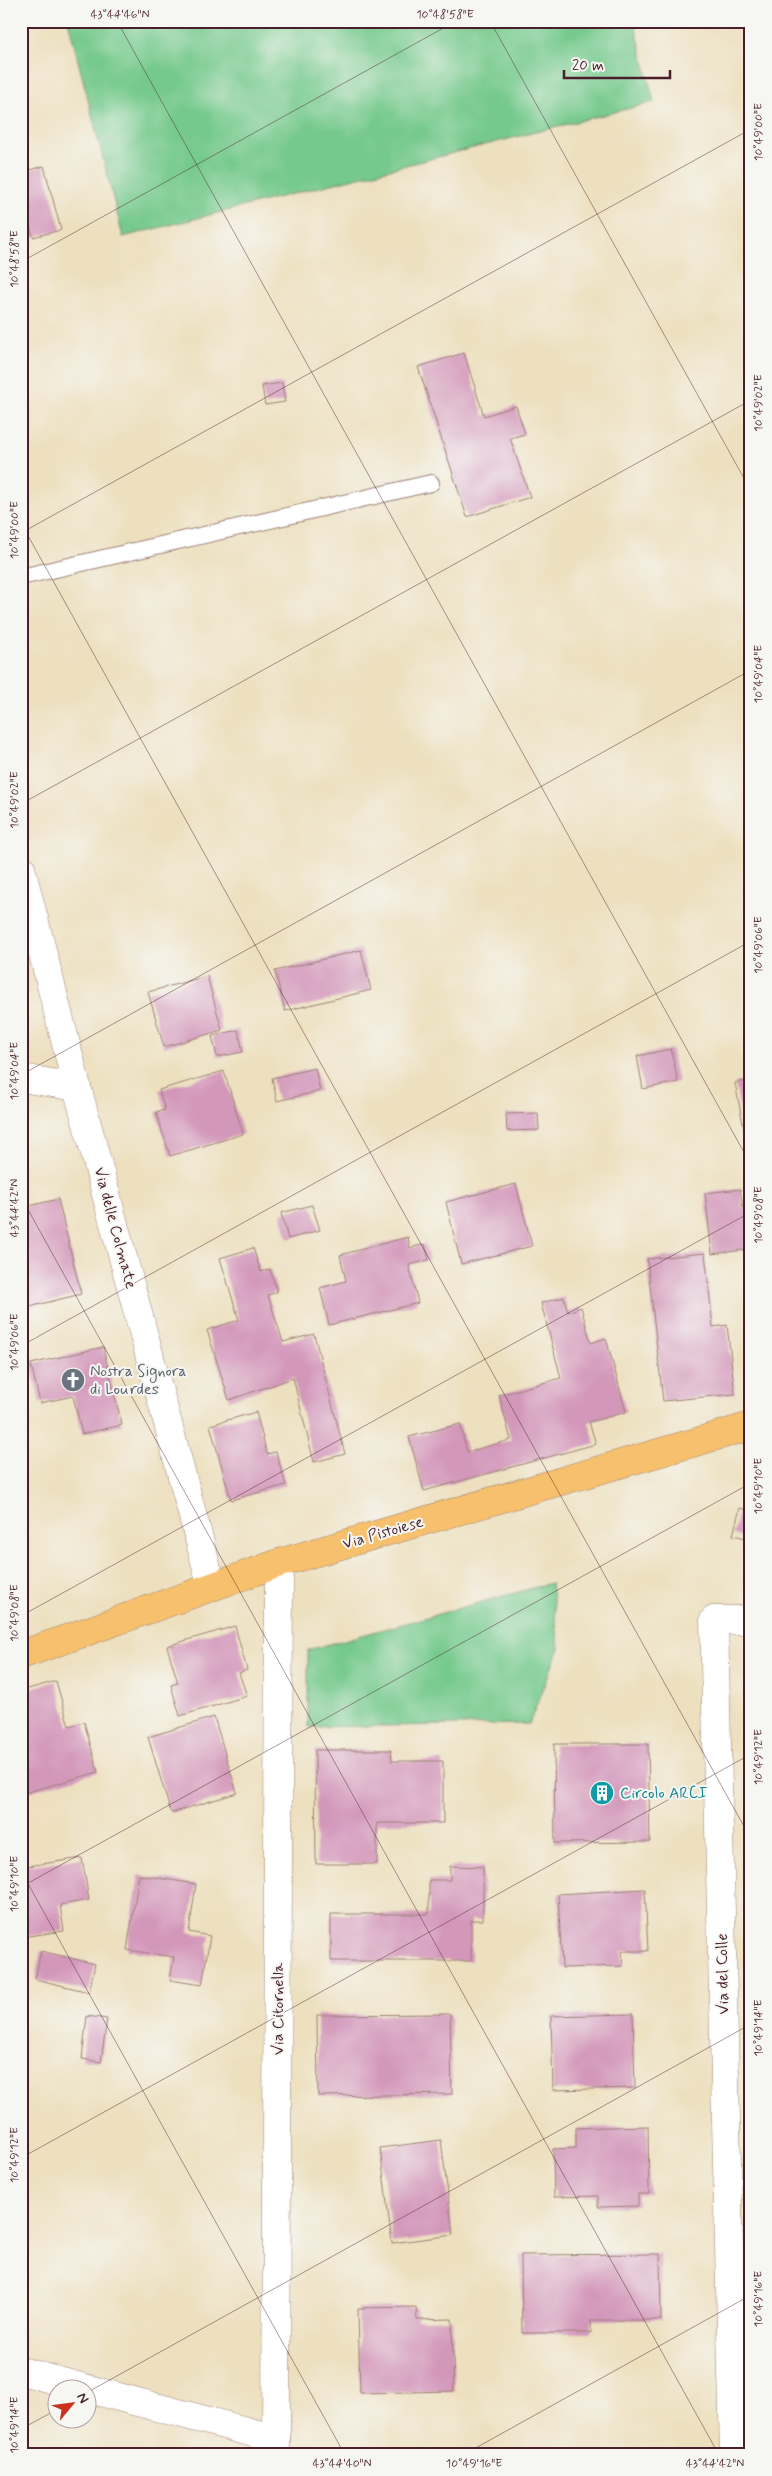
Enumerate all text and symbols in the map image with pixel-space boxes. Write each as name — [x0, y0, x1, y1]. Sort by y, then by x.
text: 43°44'46"N — [91, 7, 149, 23]
text: 10°48'58"E — [416, 7, 474, 23]
scale bar — [564, 48, 671, 80]
text: 20 m — [572, 56, 604, 76]
text: 10°49'00"E — [751, 103, 767, 161]
text: 10°48'58"E — [7, 230, 23, 288]
text: 10°49'02"E — [751, 374, 767, 432]
text: 10°49'00"E — [7, 501, 23, 559]
text: 10°49'04"E — [751, 645, 767, 703]
text: 10°49'02"E — [7, 771, 23, 829]
text: 10°49'06"E — [751, 916, 767, 974]
text: 10°49'04"E — [7, 1042, 23, 1100]
street label: Via delle Colmate — [89, 1165, 141, 1291]
text: 43°44'42"N — [7, 1179, 23, 1237]
text: 10°49'08"E — [751, 1186, 767, 1244]
text: 10°49'06"E — [7, 1313, 23, 1371]
place label: Nostra Signora di Lourdes — [90, 1361, 187, 1400]
church icon: Nostra Signora di Lourdes — [60, 1367, 86, 1393]
text: 10°49'10"E — [751, 1458, 767, 1514]
street label: Via Pistoiese — [340, 1511, 426, 1555]
text: 10°49'08"E — [7, 1584, 23, 1642]
text: 10°49'12"E — [751, 1729, 767, 1785]
building icon: Circolo ARCI — [589, 1780, 615, 1806]
place label: Circolo ARCI — [620, 1783, 707, 1804]
text: 10°49'10"E — [7, 1856, 23, 1912]
street label: Via del Colle — [712, 1933, 734, 2015]
street label: Via Citornella — [268, 1962, 289, 2055]
text: 10°49'14"E — [751, 2000, 767, 2057]
text: 10°49'12"E — [7, 2127, 23, 2183]
text: 10°49'16"E — [751, 2271, 767, 2327]
north arrow — [48, 2378, 98, 2428]
text: N — [72, 2390, 93, 2407]
text: 10°49'14"E — [7, 2397, 23, 2454]
text: 43°44'40"N — [312, 2456, 372, 2472]
text: 10°49'16"E — [446, 2456, 502, 2472]
text: 43°44'42"N — [686, 2456, 744, 2472]

